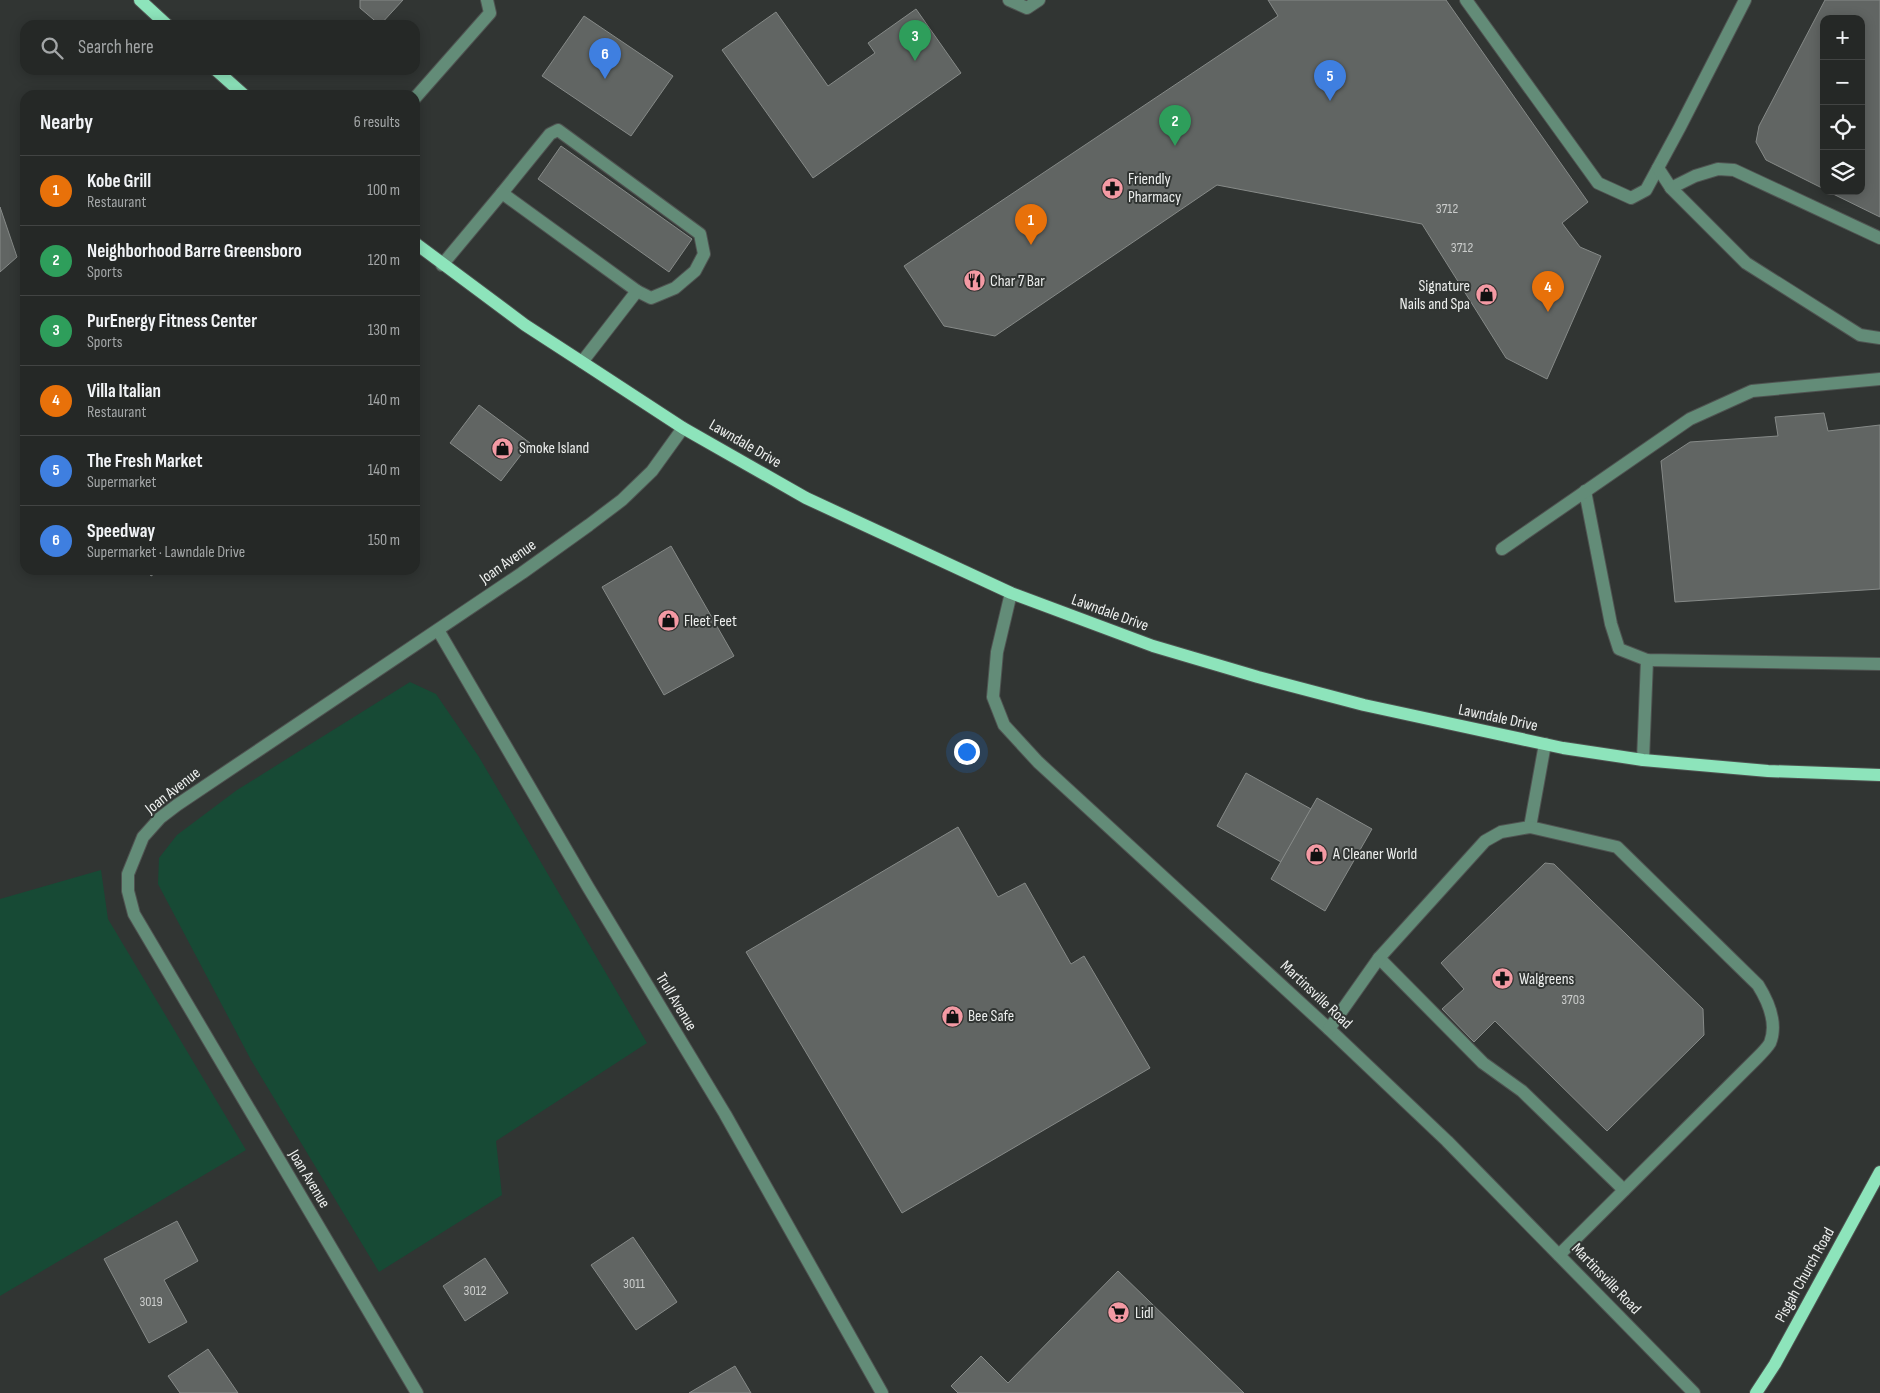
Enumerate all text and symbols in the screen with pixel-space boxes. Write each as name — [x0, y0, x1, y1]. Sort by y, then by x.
map controls — [1820, 15, 1865, 195]
button: + — [1820, 15, 1865, 60]
search box — [20, 20, 420, 75]
pin: 3 — [899, 20, 931, 61]
icon: search — [38, 34, 66, 62]
text: Search here — [78, 36, 154, 59]
pin: 6 — [589, 38, 621, 79]
pin: 5 — [1314, 60, 1346, 101]
button: − — [1820, 60, 1865, 105]
pin: 2 — [1159, 105, 1191, 146]
button: locate — [1820, 105, 1865, 150]
text: Nearby — [40, 110, 93, 135]
text: 6 results — [354, 113, 400, 132]
button: layers — [1820, 150, 1865, 195]
text: Kobe Grill — [87, 170, 151, 193]
place label: Friendly Pharmacy — [1128, 170, 1181, 207]
pharmacy icon: Friendly Pharmacy — [1100, 176, 1124, 200]
text: 1 — [53, 181, 59, 200]
text: 100 m — [367, 181, 400, 200]
text: Restaurant — [87, 193, 146, 212]
house number: 3712 — [1436, 200, 1458, 217]
pin: 1 — [1015, 204, 1047, 245]
house number: 3712 — [1451, 239, 1473, 256]
text: Neighborhood Barre Greensboro — [87, 240, 302, 263]
text: 2 — [52, 251, 60, 270]
text: 120 m — [368, 251, 400, 270]
text: Sports — [87, 263, 122, 282]
restaurant icon: Char 7 Bar — [962, 269, 986, 293]
pin: 4 — [1532, 271, 1564, 312]
place label: Char 7 Bar — [990, 272, 1045, 291]
place label: Signature Nails and Spa — [1400, 277, 1470, 314]
shop icon: Signature Nails and Spa — [1474, 283, 1498, 307]
text: PurEnergy Fitness Center — [87, 310, 257, 333]
text: 3 — [52, 321, 60, 340]
text: 130 m — [368, 321, 400, 340]
text: Sports — [87, 333, 122, 352]
text: Villa Italian — [87, 380, 161, 403]
text: 4 — [52, 391, 60, 410]
text: 140 m — [368, 391, 400, 410]
text: Restaurant — [87, 403, 146, 422]
street label: Lawndale Drive — [705, 416, 785, 472]
shop icon: Smoke Island — [491, 436, 515, 460]
place label: Smoke Island — [519, 439, 589, 458]
text: The Fresh Market — [87, 450, 203, 473]
text: 5 — [52, 461, 60, 480]
text: 140 m — [368, 461, 400, 480]
text: Supermarket — [87, 473, 156, 492]
text: Speedway — [87, 520, 155, 543]
text: 6 — [52, 531, 60, 550]
text: 150 m — [368, 531, 400, 550]
street label: Joan Avenue — [475, 536, 540, 589]
text: Supermarket · Lawndale Drive — [87, 543, 245, 562]
street label: Lawndale Drive — [1069, 590, 1151, 636]
shop icon: Fleet Feet — [656, 609, 680, 633]
place label: Fleet Feet — [684, 612, 737, 631]
street label: Lawndale Drive — [1457, 700, 1539, 736]
your location — [954, 739, 980, 765]
street label: Joan Avenue — [141, 764, 204, 819]
shop icon: A Cleaner World — [1305, 842, 1329, 866]
place label: A Cleaner World — [1332, 845, 1417, 864]
street label: Martinsville Road — [1276, 957, 1356, 1033]
pharmacy icon: Walgreens — [1491, 967, 1515, 991]
street label: Trull Avenue — [651, 970, 701, 1034]
place label: Walgreens — [1519, 970, 1575, 989]
house number: 3703 — [1561, 991, 1585, 1008]
shop icon: Bee Safe — [940, 1004, 964, 1028]
place label: Bee Safe — [968, 1007, 1014, 1026]
street label: Joan Avenue — [284, 1146, 334, 1212]
street label: Pisgah Church Road — [1771, 1224, 1839, 1326]
street label: Martinsville Road — [1567, 1239, 1645, 1319]
house number: 3011 — [623, 1275, 645, 1292]
house number: 3012 — [464, 1282, 487, 1299]
house number: 3019 — [139, 1293, 163, 1310]
supermarket icon: Lidl — [1107, 1301, 1131, 1325]
place label: Lidl — [1135, 1304, 1154, 1323]

